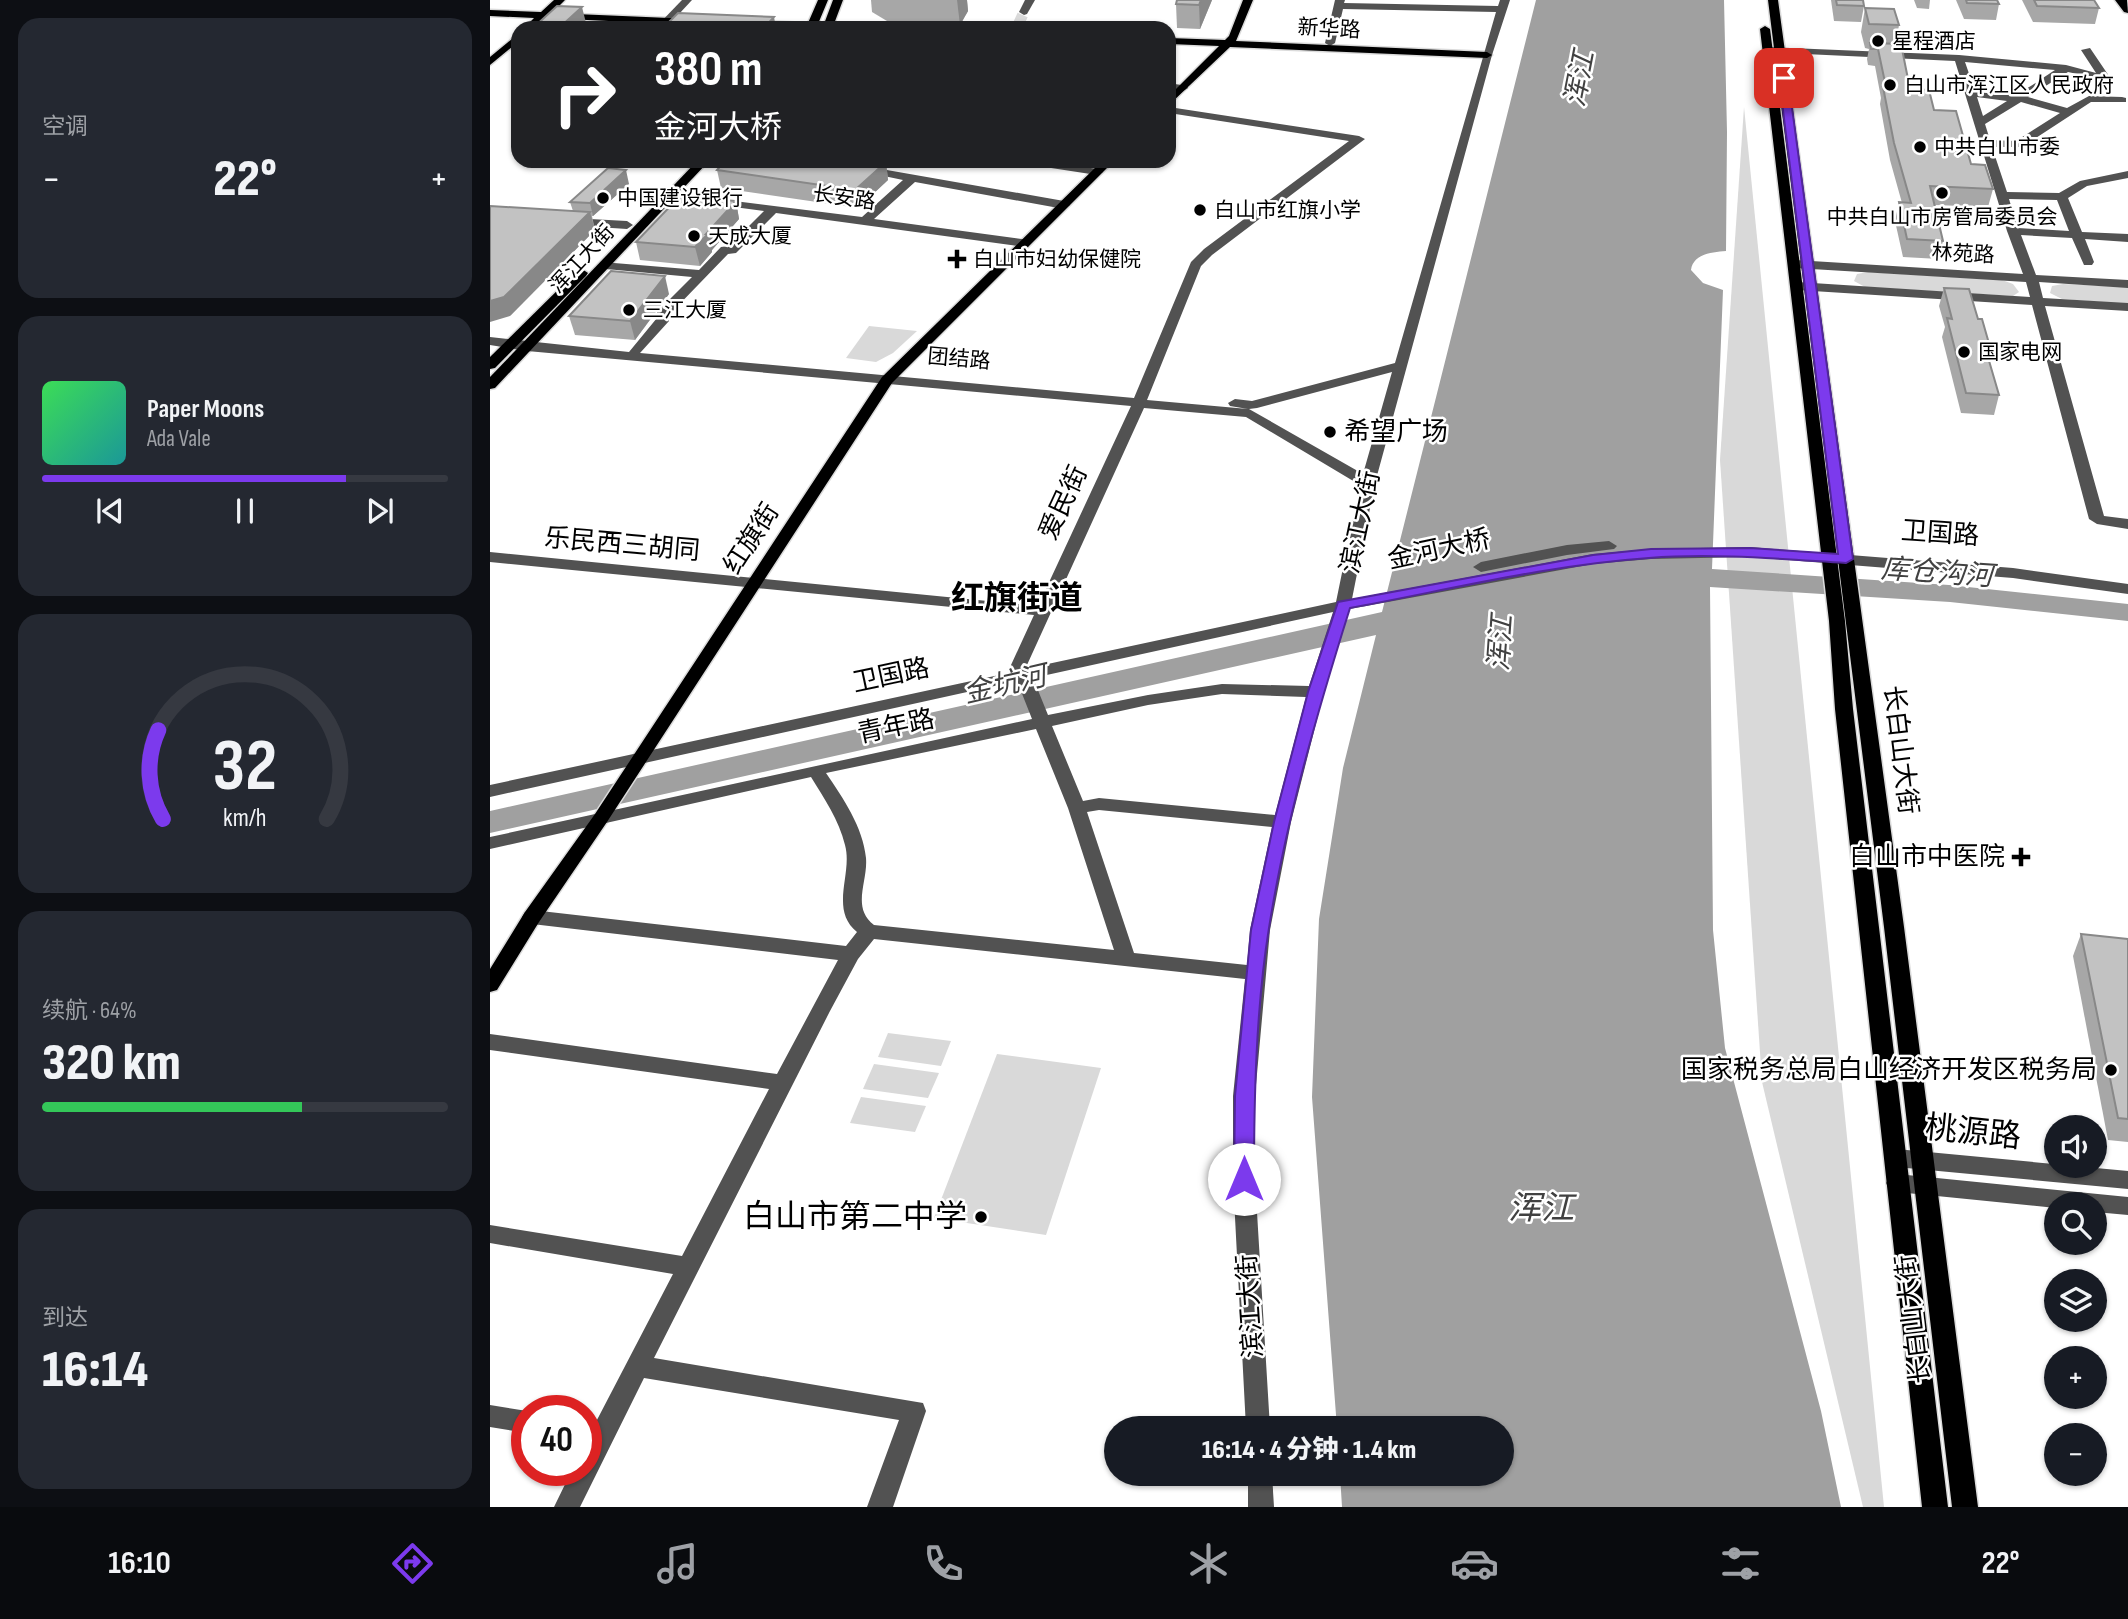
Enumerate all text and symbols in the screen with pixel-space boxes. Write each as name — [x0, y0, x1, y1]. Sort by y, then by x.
street label: 新华路 — [1297, 15, 1361, 43]
place label: 星程酒店 — [1892, 29, 1976, 54]
marker: 星程酒店 — [1870, 33, 1886, 49]
text: 380 m — [654, 41, 763, 100]
water label: 浑江 — [1558, 45, 1602, 110]
pin — [1754, 48, 1814, 108]
icon: right — [539, 49, 630, 140]
icon: arrive — [1765, 59, 1803, 97]
place label: 白山市浑江区人民政府 — [1904, 73, 2114, 98]
marker: 白山市浑江区人民政府 — [1882, 77, 1898, 93]
text: 金河大桥 — [654, 109, 782, 148]
text: 空调 — [42, 113, 88, 141]
place label: 中共白山市委 — [1934, 135, 2060, 160]
marker: 中共白山市委 — [1912, 139, 1928, 155]
text: 22° — [213, 148, 277, 211]
text: − — [42, 157, 61, 202]
text: + — [429, 157, 448, 202]
street label: 长安路 — [811, 181, 877, 215]
marker: 中共白山市房管局委员会 — [1934, 185, 1950, 201]
place label: 中国建设银行 — [617, 186, 743, 211]
marker: 中国建设银行 — [595, 190, 611, 206]
place label: 白山市红旗小学 — [1214, 198, 1361, 223]
marker: 白山市红旗小学 — [1192, 202, 1208, 218]
place label: 中共白山市房管局委员会 — [1827, 205, 2058, 230]
street label: 浑江大街 — [544, 220, 620, 298]
place label: 天成大厦 — [708, 224, 792, 249]
marker: 天成大厦 — [686, 228, 702, 244]
street label: 林苑路 — [1931, 240, 1995, 268]
place label: 白山市妇幼保健院 — [973, 247, 1141, 272]
marker: 白山市妇幼保健院 — [947, 249, 967, 269]
place label: 三江大厦 — [643, 298, 727, 323]
marker: 三江大厦 — [621, 302, 637, 318]
place label: 国家电网 — [1978, 340, 2062, 365]
street label: 团结路 — [927, 344, 991, 374]
marker: 国家电网 — [1956, 344, 1972, 360]
text: Paper Moons — [147, 394, 264, 425]
place label: 希望广场 — [1344, 417, 1448, 448]
marker: 希望广场 — [1322, 424, 1338, 440]
text: Ada Vale — [147, 425, 211, 453]
street label: 爱民街 — [1033, 461, 1095, 545]
street label: 滨江大街 — [1335, 468, 1387, 576]
icon: previous — [91, 492, 129, 530]
icon: pause — [226, 492, 264, 530]
icon: next — [361, 492, 399, 530]
street label: 红旗街 — [718, 498, 786, 580]
street label: 卫国路 — [1900, 516, 1980, 552]
street label: 乐民西三胡同 — [543, 523, 701, 567]
street label: 金河大桥 — [1385, 524, 1493, 576]
water label: 库仓沟河 — [1880, 553, 1999, 594]
district label: 红旗街道 — [951, 579, 1083, 619]
water label: 浑江 — [1483, 611, 1520, 672]
street label: 卫国路 — [850, 653, 932, 699]
water label: 金坑河 — [960, 658, 1054, 711]
street label: 长白山大街 — [1877, 684, 1923, 816]
street label: 青年路 — [855, 704, 937, 750]
text: 32 — [213, 724, 277, 812]
text: km/h — [223, 803, 267, 834]
place label: 白山市中医院 — [1849, 842, 2005, 873]
marker: 白山市中医院 — [2011, 847, 2031, 867]
text: 续航 · 64% — [42, 997, 137, 1025]
text: 320 km — [42, 1032, 181, 1095]
place label: 国家税务总局白山经济开发区税务局 — [1681, 1055, 2097, 1086]
marker: 国家税务总局白山经济开发区税务局 — [2103, 1062, 2119, 1078]
street label: 桃源路 — [1923, 1109, 2023, 1157]
map controls — [2044, 1115, 2107, 1486]
button: sound — [2044, 1115, 2107, 1178]
position arrow — [1207, 1142, 1281, 1216]
water label: 浑江 — [1508, 1189, 1577, 1229]
button: search — [2044, 1192, 2107, 1255]
place label: 白山市第二中学 — [743, 1198, 967, 1237]
marker: 白山市第二中学 — [973, 1209, 989, 1225]
street label: 滨江大街 — [1232, 1253, 1270, 1359]
street label: 长白山大街 — [1891, 1253, 1937, 1385]
button: layers — [2044, 1269, 2107, 1332]
text: 到达 — [42, 1304, 88, 1332]
text: 16:14 — [42, 1339, 148, 1402]
button: + — [2044, 1346, 2107, 1409]
speed limit sign: 40 — [511, 1395, 602, 1486]
button: − — [2044, 1423, 2107, 1486]
text: 16:14 · 4 分钟 · 1.4 km — [1202, 1435, 1416, 1466]
icon: directions — [388, 1539, 437, 1588]
icon: music — [653, 1539, 702, 1588]
icon: phone — [919, 1539, 968, 1588]
icon: climate — [1184, 1539, 1233, 1588]
icon: car — [1450, 1539, 1499, 1588]
icon: filters — [1716, 1539, 1765, 1588]
text: 16:10 — [108, 1544, 171, 1583]
text: 22° — [1981, 1544, 2020, 1583]

